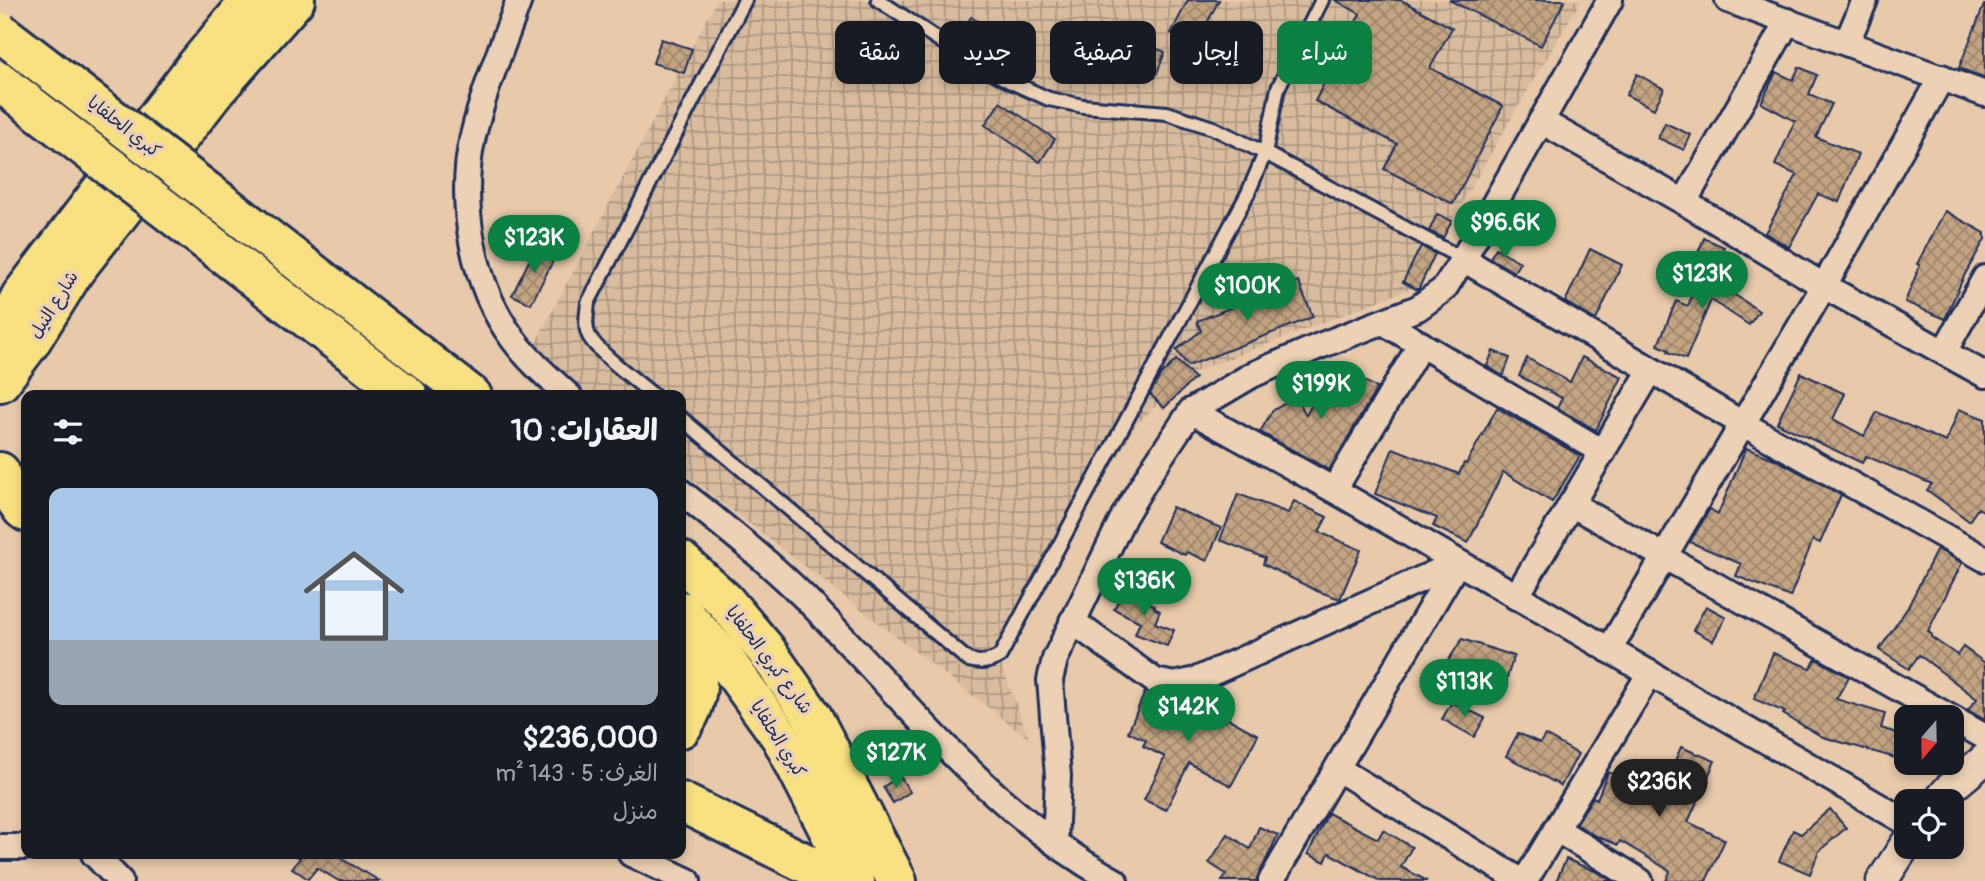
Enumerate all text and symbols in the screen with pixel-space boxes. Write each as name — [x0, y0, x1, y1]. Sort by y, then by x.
chip: شقة — [835, 21, 925, 84]
chip: جديد — [939, 21, 1036, 84]
chip: تصفية — [1050, 21, 1156, 84]
chip: إيجار — [1170, 21, 1263, 84]
chip: شراء — [1277, 21, 1372, 84]
street label: كبري الحلفايا — [82, 91, 166, 164]
pin: $96.6K — [1448, 201, 1562, 260]
text: $96.6K — [1470, 208, 1540, 237]
pin: $123K — [485, 216, 583, 275]
text: $123K — [504, 223, 564, 252]
pin: $123K — [1653, 252, 1751, 311]
text: $123K — [1672, 259, 1732, 288]
pin: $100K — [1198, 264, 1296, 323]
street label: شارع النيل — [24, 267, 84, 343]
text: $100K — [1214, 271, 1280, 300]
pin: $199K — [1272, 362, 1370, 421]
text: $199K — [1291, 369, 1351, 398]
text: العقارات: 10 — [511, 412, 658, 449]
icon: filters — [49, 413, 87, 451]
icon: home — [291, 533, 417, 659]
pin: $136K — [1095, 558, 1193, 618]
text: $136K — [1113, 566, 1175, 595]
street label: شارع كبري الحلفايا — [720, 601, 817, 719]
pin: $113K — [1415, 660, 1513, 719]
text: $113K — [1435, 667, 1493, 696]
pin: $142K — [1139, 684, 1237, 744]
text: $142K — [1157, 692, 1219, 721]
street label: كبري الحلفايا — [744, 696, 811, 783]
north arrow — [1894, 705, 1964, 775]
map controls — [1894, 705, 1964, 859]
text: $236,000 — [523, 719, 658, 756]
pin: $127K — [847, 730, 945, 790]
text: $127K — [866, 738, 926, 767]
text: الغرف: 5 · 143 m² — [495, 759, 658, 788]
pin: $236K — [1610, 760, 1708, 819]
text: $236K — [1627, 767, 1691, 796]
button: locate — [1894, 789, 1964, 859]
text: منزل — [613, 797, 658, 826]

